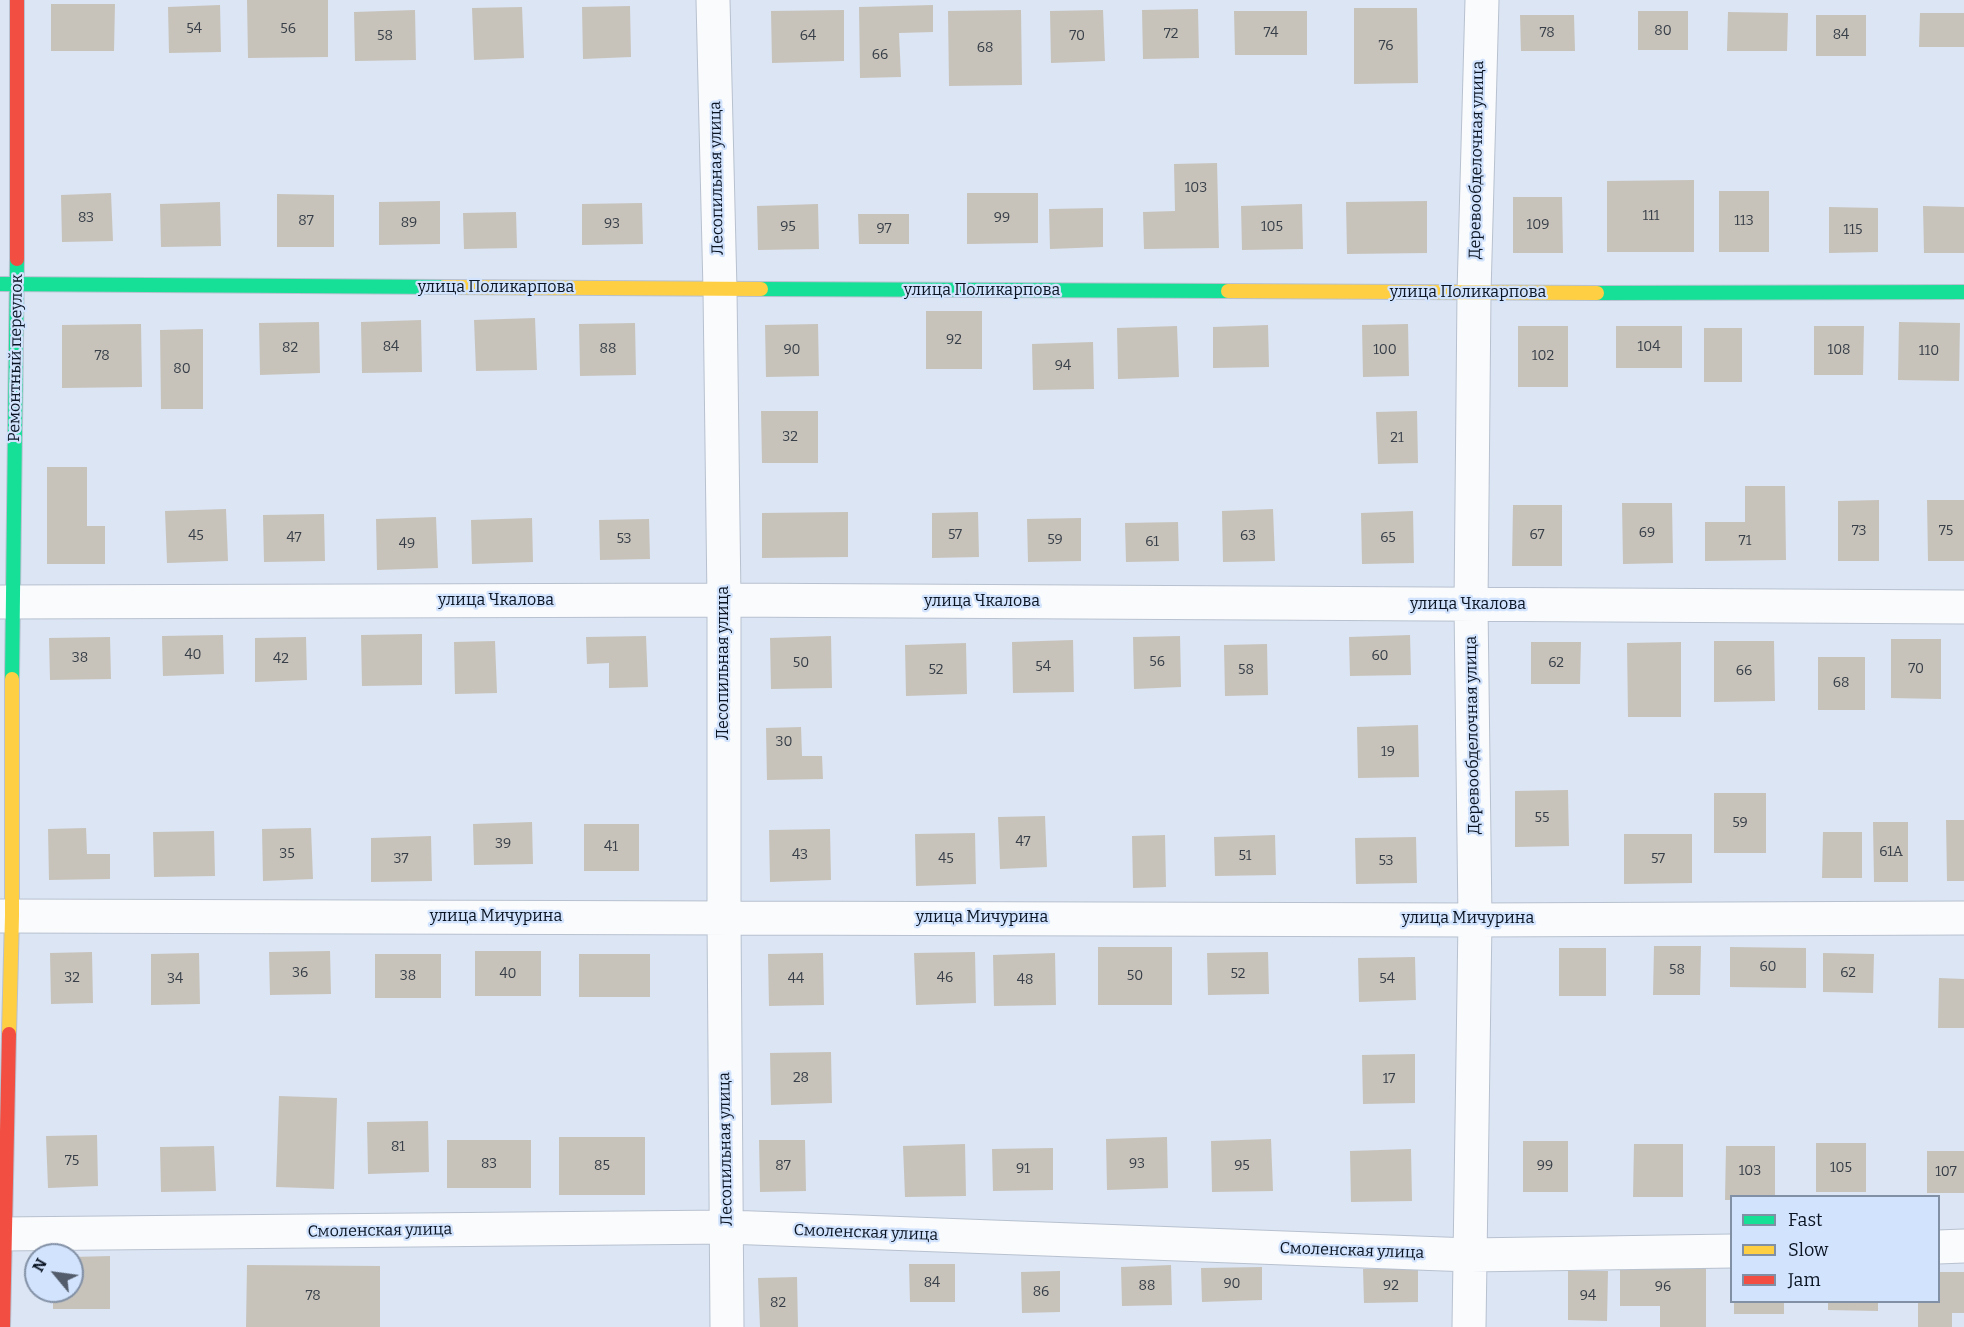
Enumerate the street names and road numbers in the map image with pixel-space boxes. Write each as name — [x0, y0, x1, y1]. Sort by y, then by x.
street label: Деревообделочная улица — [1466, 61, 1488, 259]
street label: Лесопильная улица — [706, 101, 728, 255]
street label: Ремонтный переулок — [5, 274, 27, 442]
street label: улица Поликарпова — [418, 278, 574, 298]
street label: улица Поликарпова — [904, 281, 1060, 301]
street label: улица Поликарпова — [1390, 283, 1546, 303]
street label: Лесопильная улица — [714, 586, 734, 740]
street label: улица Чкалова — [438, 591, 554, 611]
street label: улица Чкалова — [924, 592, 1040, 612]
street label: улица Чкалова — [1410, 595, 1526, 615]
street label: Деревообделочная улица — [1462, 636, 1484, 834]
street label: улица Мичурина — [430, 907, 562, 927]
street label: улица Мичурина — [916, 908, 1048, 928]
street label: улица Мичурина — [1402, 909, 1534, 929]
street label: Лесопильная улица — [715, 1072, 737, 1226]
street label: Смоленская улица — [308, 1220, 452, 1242]
street label: Смоленская улица — [793, 1221, 939, 1245]
street label: Смоленская улица — [1279, 1239, 1425, 1263]

